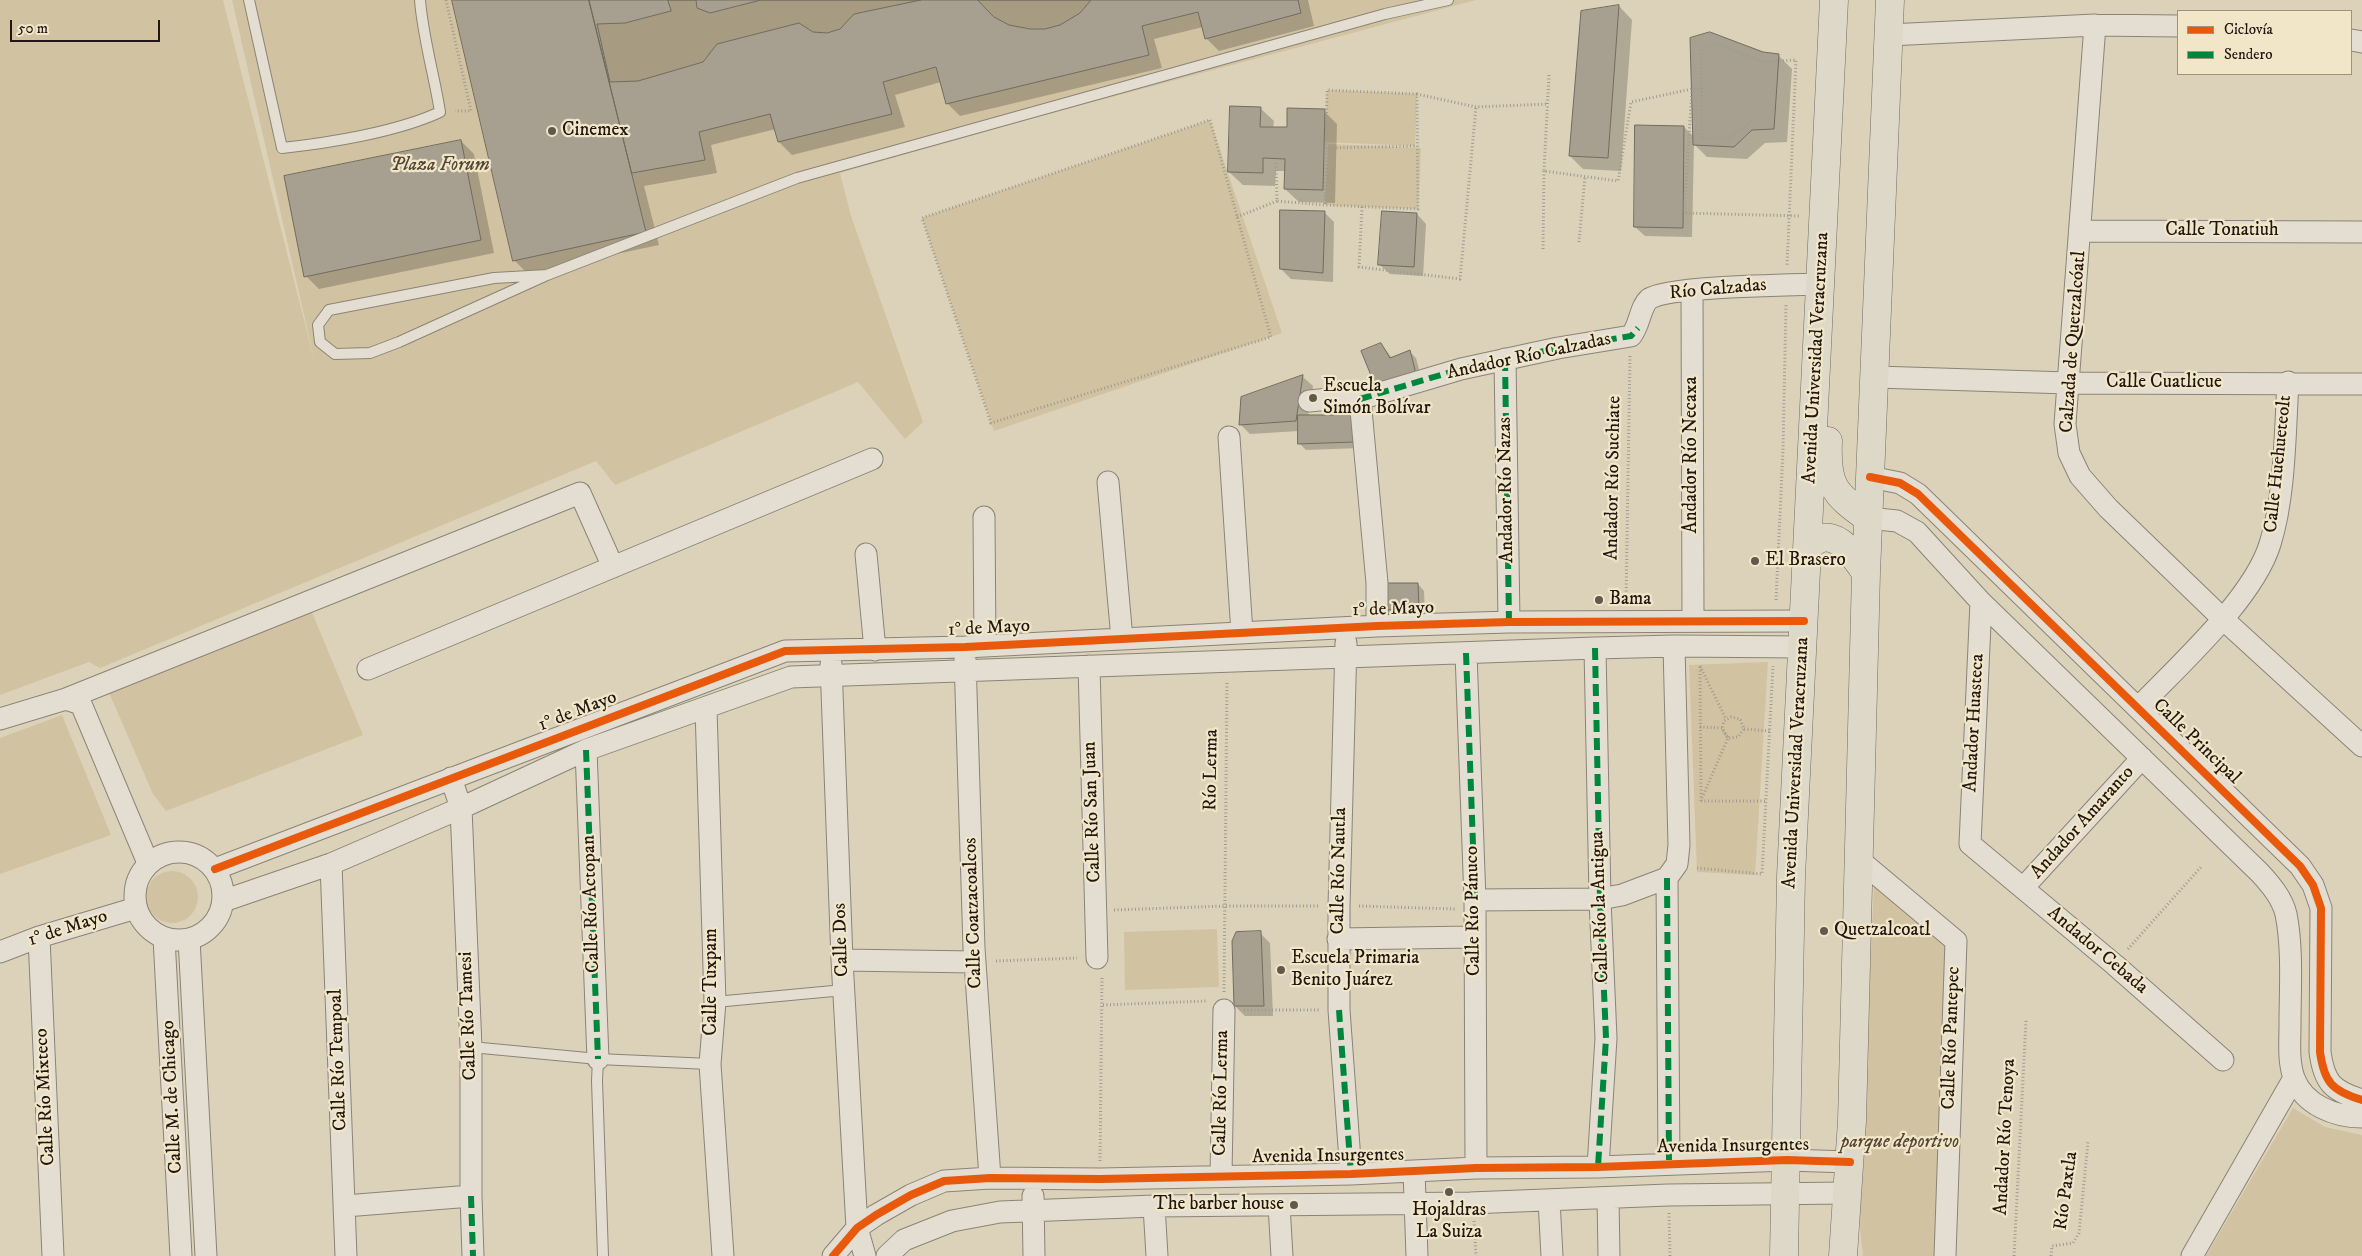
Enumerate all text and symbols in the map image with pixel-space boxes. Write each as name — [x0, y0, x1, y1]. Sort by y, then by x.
scale bar — [12, 10, 162, 42]
legend — [2177, 10, 2352, 75]
text: 50 m — [18, 19, 48, 38]
text: Ciclovía — [2224, 20, 2273, 39]
text: Sendero — [2224, 45, 2272, 64]
place label: Cinemex — [562, 120, 629, 142]
marker: Cinemex — [546, 125, 558, 137]
park label: Plaza Forum — [390, 155, 490, 177]
street label: Calle Tonatiuh — [2165, 220, 2279, 242]
street label: Avenida Universidad Veracruzana — [1799, 232, 1835, 484]
street label: Calzada de Quetzalcóatl — [2056, 250, 2092, 434]
street label: Río Calzadas — [1668, 274, 1768, 306]
street label: Andador Río Calzadas — [1445, 329, 1613, 385]
street label: Calle Cuatlicue — [2106, 372, 2222, 394]
place label: Escuela Simón Bolívar — [1323, 376, 1431, 420]
street label: Andador Río Necaxa — [1681, 377, 1703, 533]
marker: Escuela Simón Bolívar — [1307, 392, 1319, 404]
street label: Calle Huehueteolt — [2260, 394, 2298, 534]
street label: Andador Río Suchiate — [1601, 396, 1627, 560]
street label: Andador Río Nazas — [1494, 417, 1520, 563]
place label: El Brasero — [1765, 550, 1846, 572]
marker: El Brasero — [1749, 555, 1761, 567]
place label: Bama — [1609, 589, 1651, 611]
marker: Bama — [1593, 594, 1605, 606]
street label: 1° de Mayo — [1352, 597, 1434, 623]
street label: 1° de Mayo — [947, 615, 1031, 643]
street label: Avenida Universidad Veracruzana — [1779, 637, 1815, 889]
street label: Andador Huasteca — [1960, 653, 1990, 793]
street label: 1° de Mayo — [536, 687, 620, 737]
street label: Calle Principal — [2147, 694, 2245, 790]
street label: Río Lerma — [1200, 729, 1224, 811]
street label: Calle Río San Juan — [1079, 741, 1107, 883]
street label: Andador Amaranto — [2026, 762, 2140, 884]
street label: Calle Río Nautla — [1327, 807, 1353, 935]
street label: Calle Río la Antigua — [1587, 831, 1615, 983]
street label: Calle Río Actopan — [578, 835, 606, 973]
street label: Calle Coatzacoalcos — [960, 837, 988, 989]
street label: Calle Río Pánuco — [1461, 846, 1487, 976]
street label: Andador Cebada — [2042, 902, 2152, 1000]
street label: Calle Dos — [829, 903, 855, 977]
street label: 1° de Mayo — [25, 905, 111, 953]
place label: Quetzalcoatl — [1834, 920, 1930, 942]
marker: Quetzalcoatl — [1818, 925, 1830, 937]
street label: Calle Tuxpam — [701, 928, 723, 1036]
place label: Escuela Primaria Benito Juárez — [1291, 948, 1419, 992]
street label: Calle Río Tamesi — [455, 951, 483, 1081]
marker: Escuela Primaria Benito Juárez — [1275, 964, 1287, 976]
street label: Calle Río Pantepec — [1938, 966, 1966, 1110]
street label: Calle Río Tempoal — [325, 989, 353, 1131]
street label: Calle M. de Chicago — [158, 1020, 188, 1174]
street label: Calle Río Mixteco — [31, 1028, 61, 1166]
street label: Calle Río Lerma — [1210, 1030, 1234, 1156]
street label: Andador Río Tenoya — [1991, 1058, 2021, 1216]
park label: parque deportivo — [1841, 1132, 1959, 1154]
street label: Avenida Insurgentes — [1657, 1134, 1809, 1160]
street label: Avenida Insurgentes — [1252, 1144, 1404, 1170]
street label: Río Paxtla — [2050, 1150, 2084, 1232]
marker: Hojaldras La Suiza — [1443, 1186, 1455, 1198]
place label: The barber house — [1153, 1194, 1284, 1216]
marker: The barber house — [1288, 1199, 1300, 1211]
place label: Hojaldras La Suiza — [1412, 1200, 1486, 1244]

